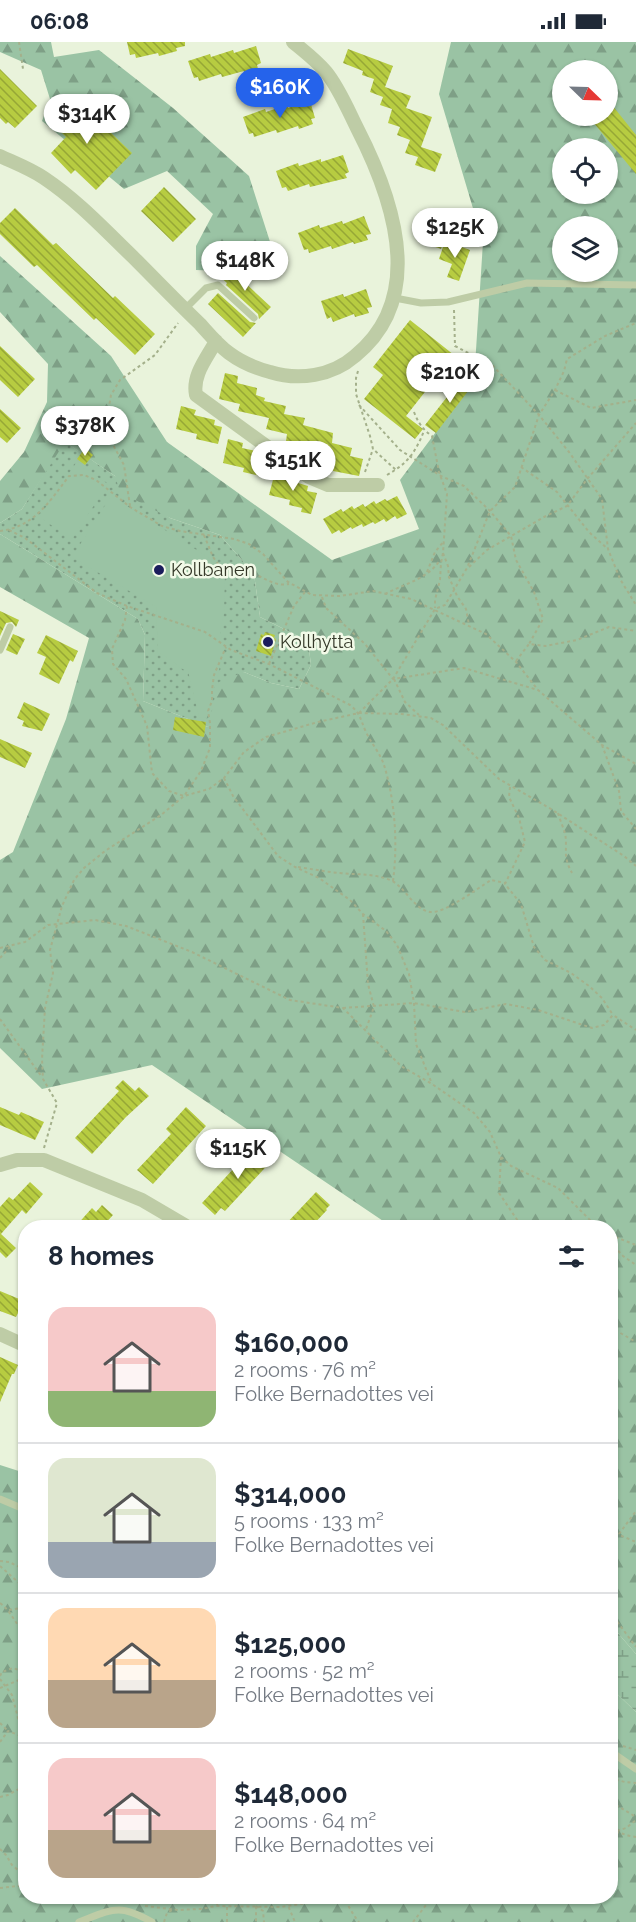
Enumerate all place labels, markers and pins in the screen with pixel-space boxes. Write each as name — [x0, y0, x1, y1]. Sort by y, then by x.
pin: $160K — [238, 68, 322, 119]
pin: $314K — [45, 94, 129, 145]
pin: $125K — [413, 208, 497, 259]
pin: $148K — [203, 241, 287, 292]
pin: $210K — [408, 353, 492, 404]
pin: $378K — [43, 406, 127, 457]
pin: $151K — [251, 441, 335, 492]
place label: Kollbanen — [171, 559, 255, 580]
marker: Kollbanen — [152, 563, 166, 577]
place label: Kollhytta — [280, 631, 353, 652]
marker: Kollhytta — [261, 635, 275, 649]
pin: $115K — [196, 1129, 280, 1180]

